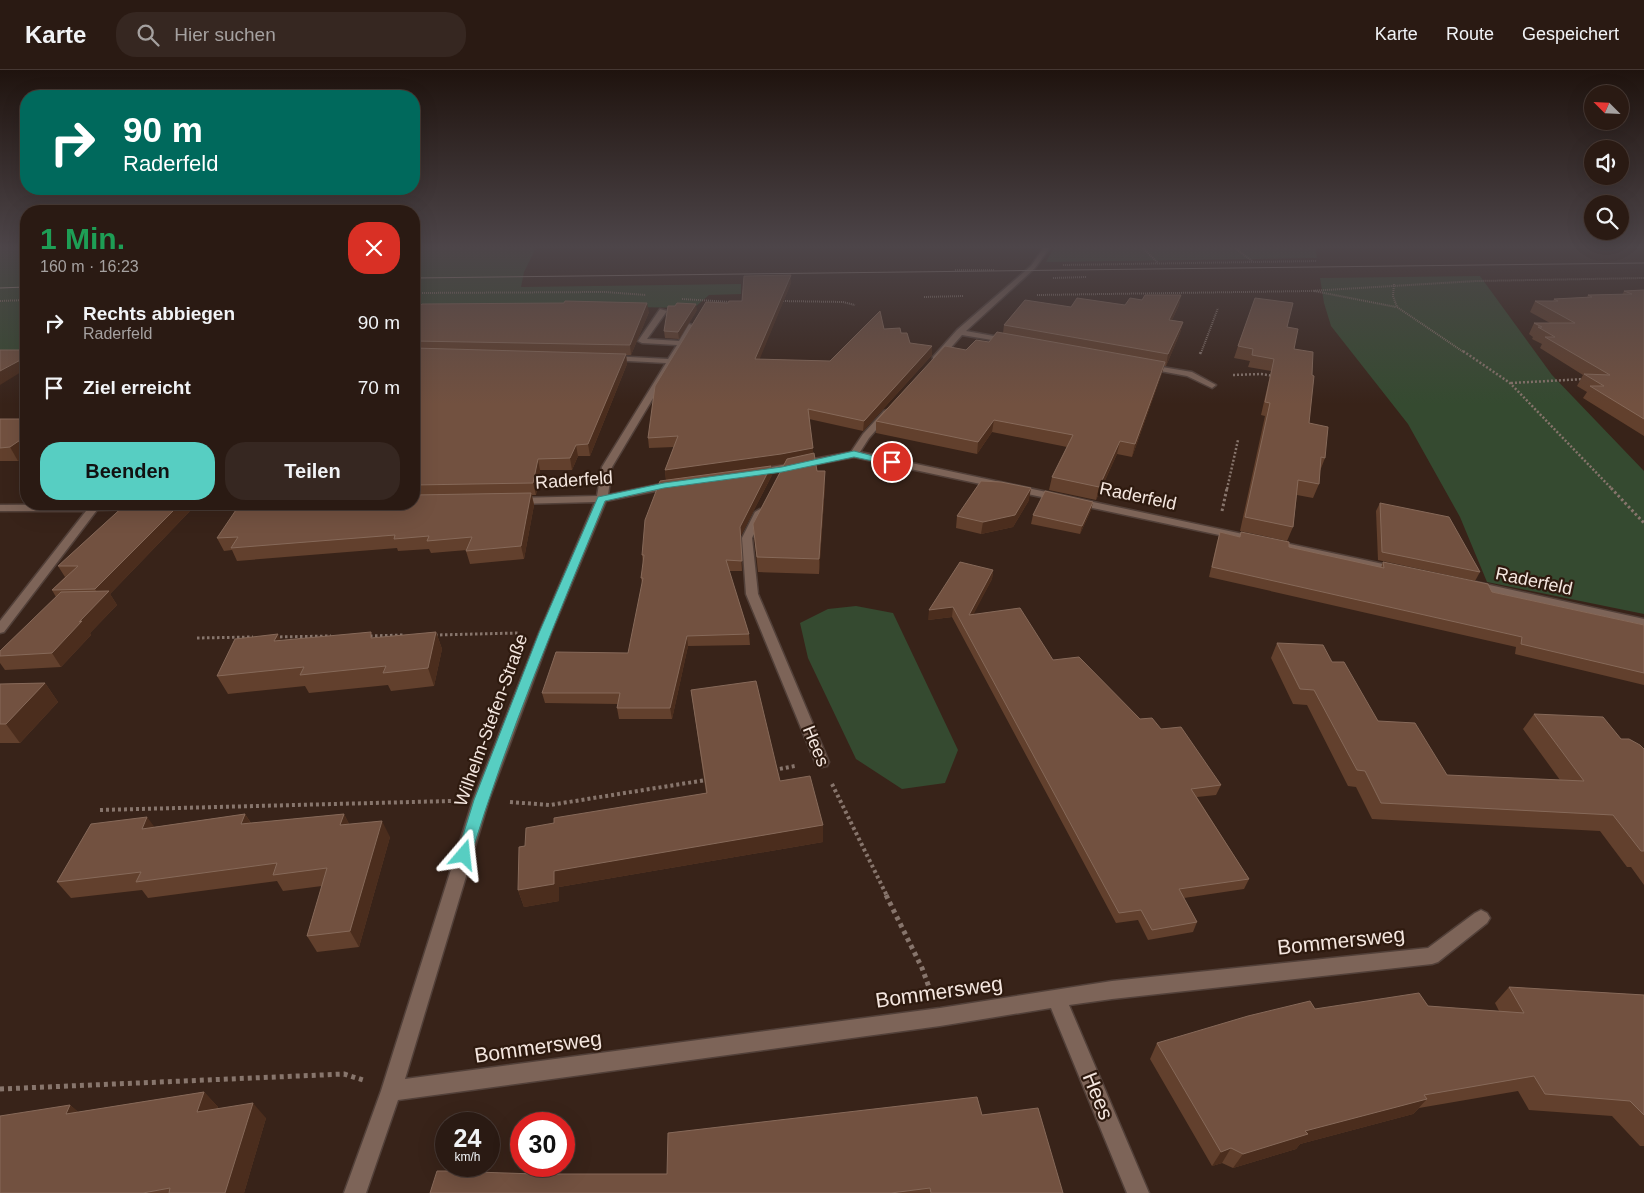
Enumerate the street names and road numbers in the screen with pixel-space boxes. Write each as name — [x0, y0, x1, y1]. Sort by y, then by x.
street label: Raderfeld — [534, 467, 614, 493]
street label: Raderfeld — [1098, 478, 1178, 514]
street label: Raderfeld — [1494, 563, 1574, 599]
street label: Wilhelm-Stefen-Straße — [450, 631, 532, 809]
street label: Hees — [799, 723, 833, 769]
street label: Bommersweg — [1276, 922, 1406, 959]
street label: Bommersweg — [874, 971, 1004, 1012]
street label: Bommersweg — [473, 1026, 603, 1067]
street label: Hees — [1079, 1069, 1118, 1123]

